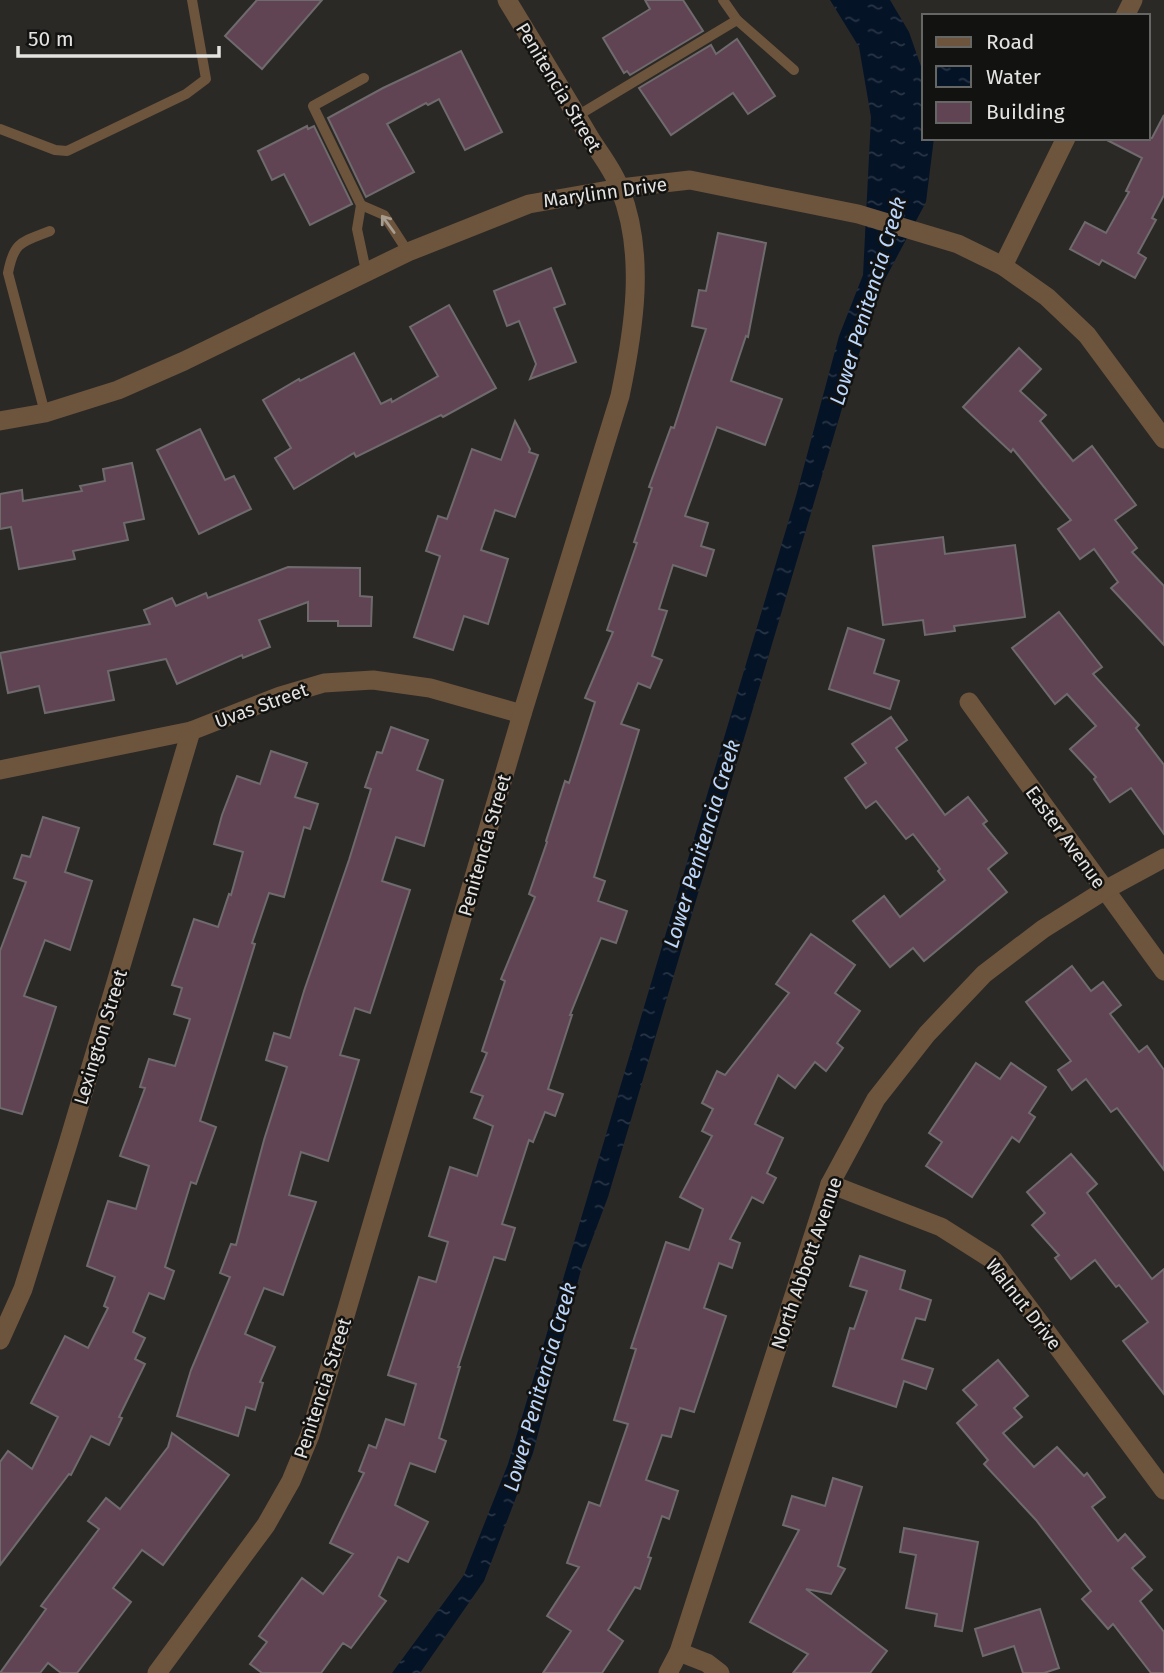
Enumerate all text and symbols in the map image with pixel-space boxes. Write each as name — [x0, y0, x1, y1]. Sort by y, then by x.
scale bar — [18, 14, 219, 58]
legend — [922, 14, 1150, 140]
street label: Penitencia Street — [511, 18, 606, 156]
text: 50 m — [28, 26, 74, 52]
text: Road — [986, 29, 1034, 55]
text: Water — [986, 64, 1041, 90]
text: Building — [986, 99, 1065, 125]
street label: Marylinn Drive — [542, 172, 668, 213]
water label: Lower Penitencia Creek — [824, 194, 912, 408]
one-way arrow — [381, 215, 396, 234]
street label: Uvas Street — [212, 678, 311, 733]
water label: Lower Penitencia Creek — [658, 737, 746, 951]
street label: Penitencia Street — [453, 771, 516, 919]
street label: Easter Avenue — [1021, 781, 1111, 893]
street label: Lexington Street — [69, 967, 132, 1108]
street label: North Abbott Avenue — [766, 1174, 847, 1352]
street label: Walnut Drive — [981, 1254, 1066, 1355]
water label: Lower Penitencia Creek — [498, 1279, 582, 1495]
street label: Penitencia Street — [289, 1315, 356, 1461]

